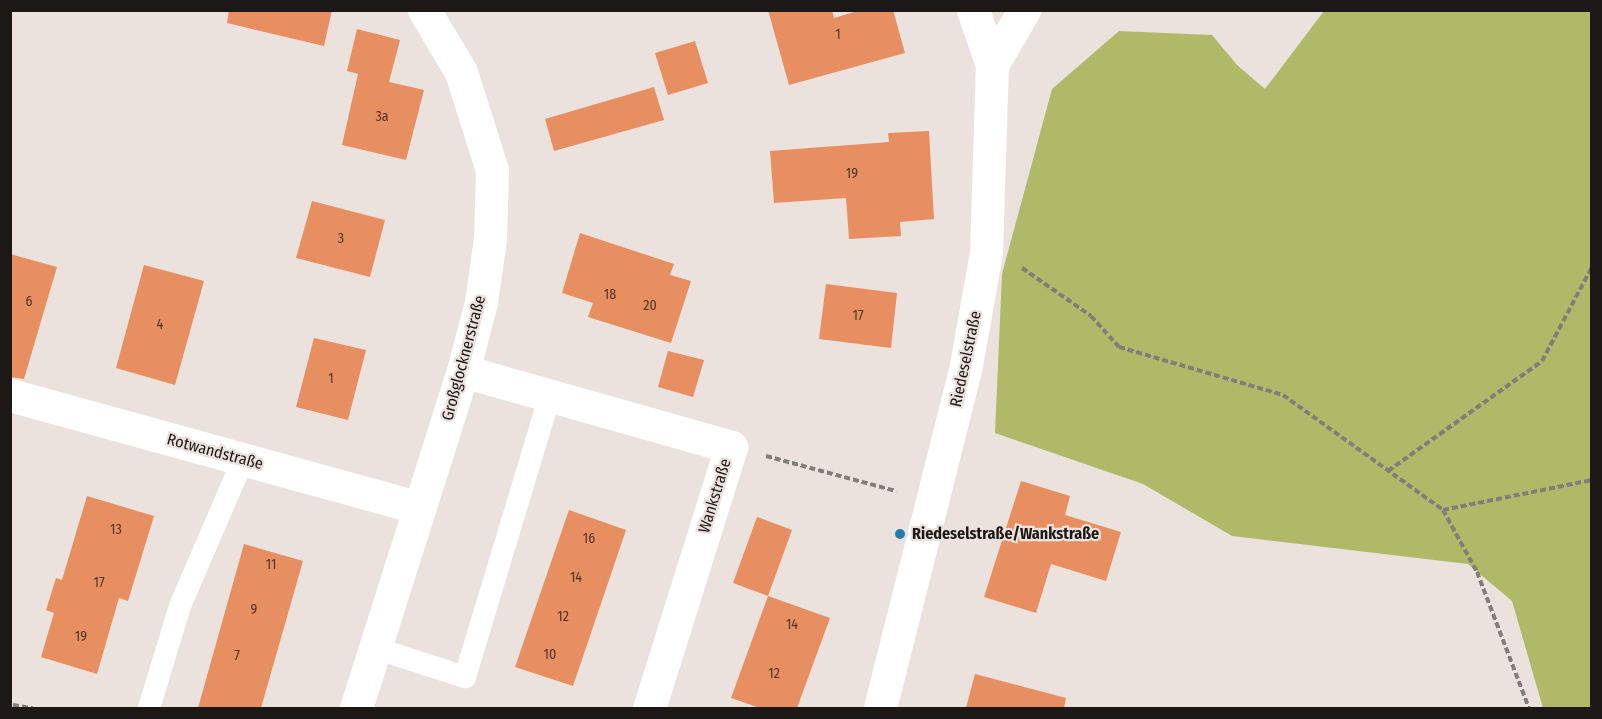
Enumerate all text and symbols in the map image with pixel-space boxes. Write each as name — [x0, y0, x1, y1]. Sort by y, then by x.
house number: 1 — [835, 27, 841, 43]
house number: 3a — [375, 109, 389, 125]
house number: 19 — [846, 166, 858, 182]
house number: 3 — [338, 231, 344, 247]
house number: 18 — [604, 287, 616, 303]
street label: Großglocknerstraße — [438, 293, 490, 423]
house number: 6 — [26, 294, 32, 310]
house number: 20 — [643, 298, 657, 314]
house number: 17 — [852, 308, 864, 324]
street label: Riedeselstraße — [946, 309, 986, 409]
house number: 4 — [157, 317, 163, 333]
house number: 1 — [328, 371, 334, 387]
street label: Rotwandstraße — [165, 430, 265, 474]
street label: Wankstraße — [695, 457, 735, 535]
house number: 13 — [110, 522, 122, 538]
place label: Riedeselstraße/Wankstraße — [912, 524, 1099, 544]
marker: Riedeselstraße/Wankstraße — [893, 527, 907, 541]
house number: 16 — [583, 531, 595, 547]
house number: 11 — [266, 557, 276, 573]
house number: 14 — [570, 570, 582, 586]
house number: 17 — [93, 575, 105, 591]
house number: 9 — [251, 602, 257, 618]
house number: 12 — [557, 609, 569, 625]
house number: 14 — [786, 617, 798, 633]
house number: 19 — [75, 629, 87, 645]
house number: 10 — [544, 647, 556, 663]
house number: 7 — [234, 648, 240, 664]
house number: 12 — [768, 666, 780, 682]

